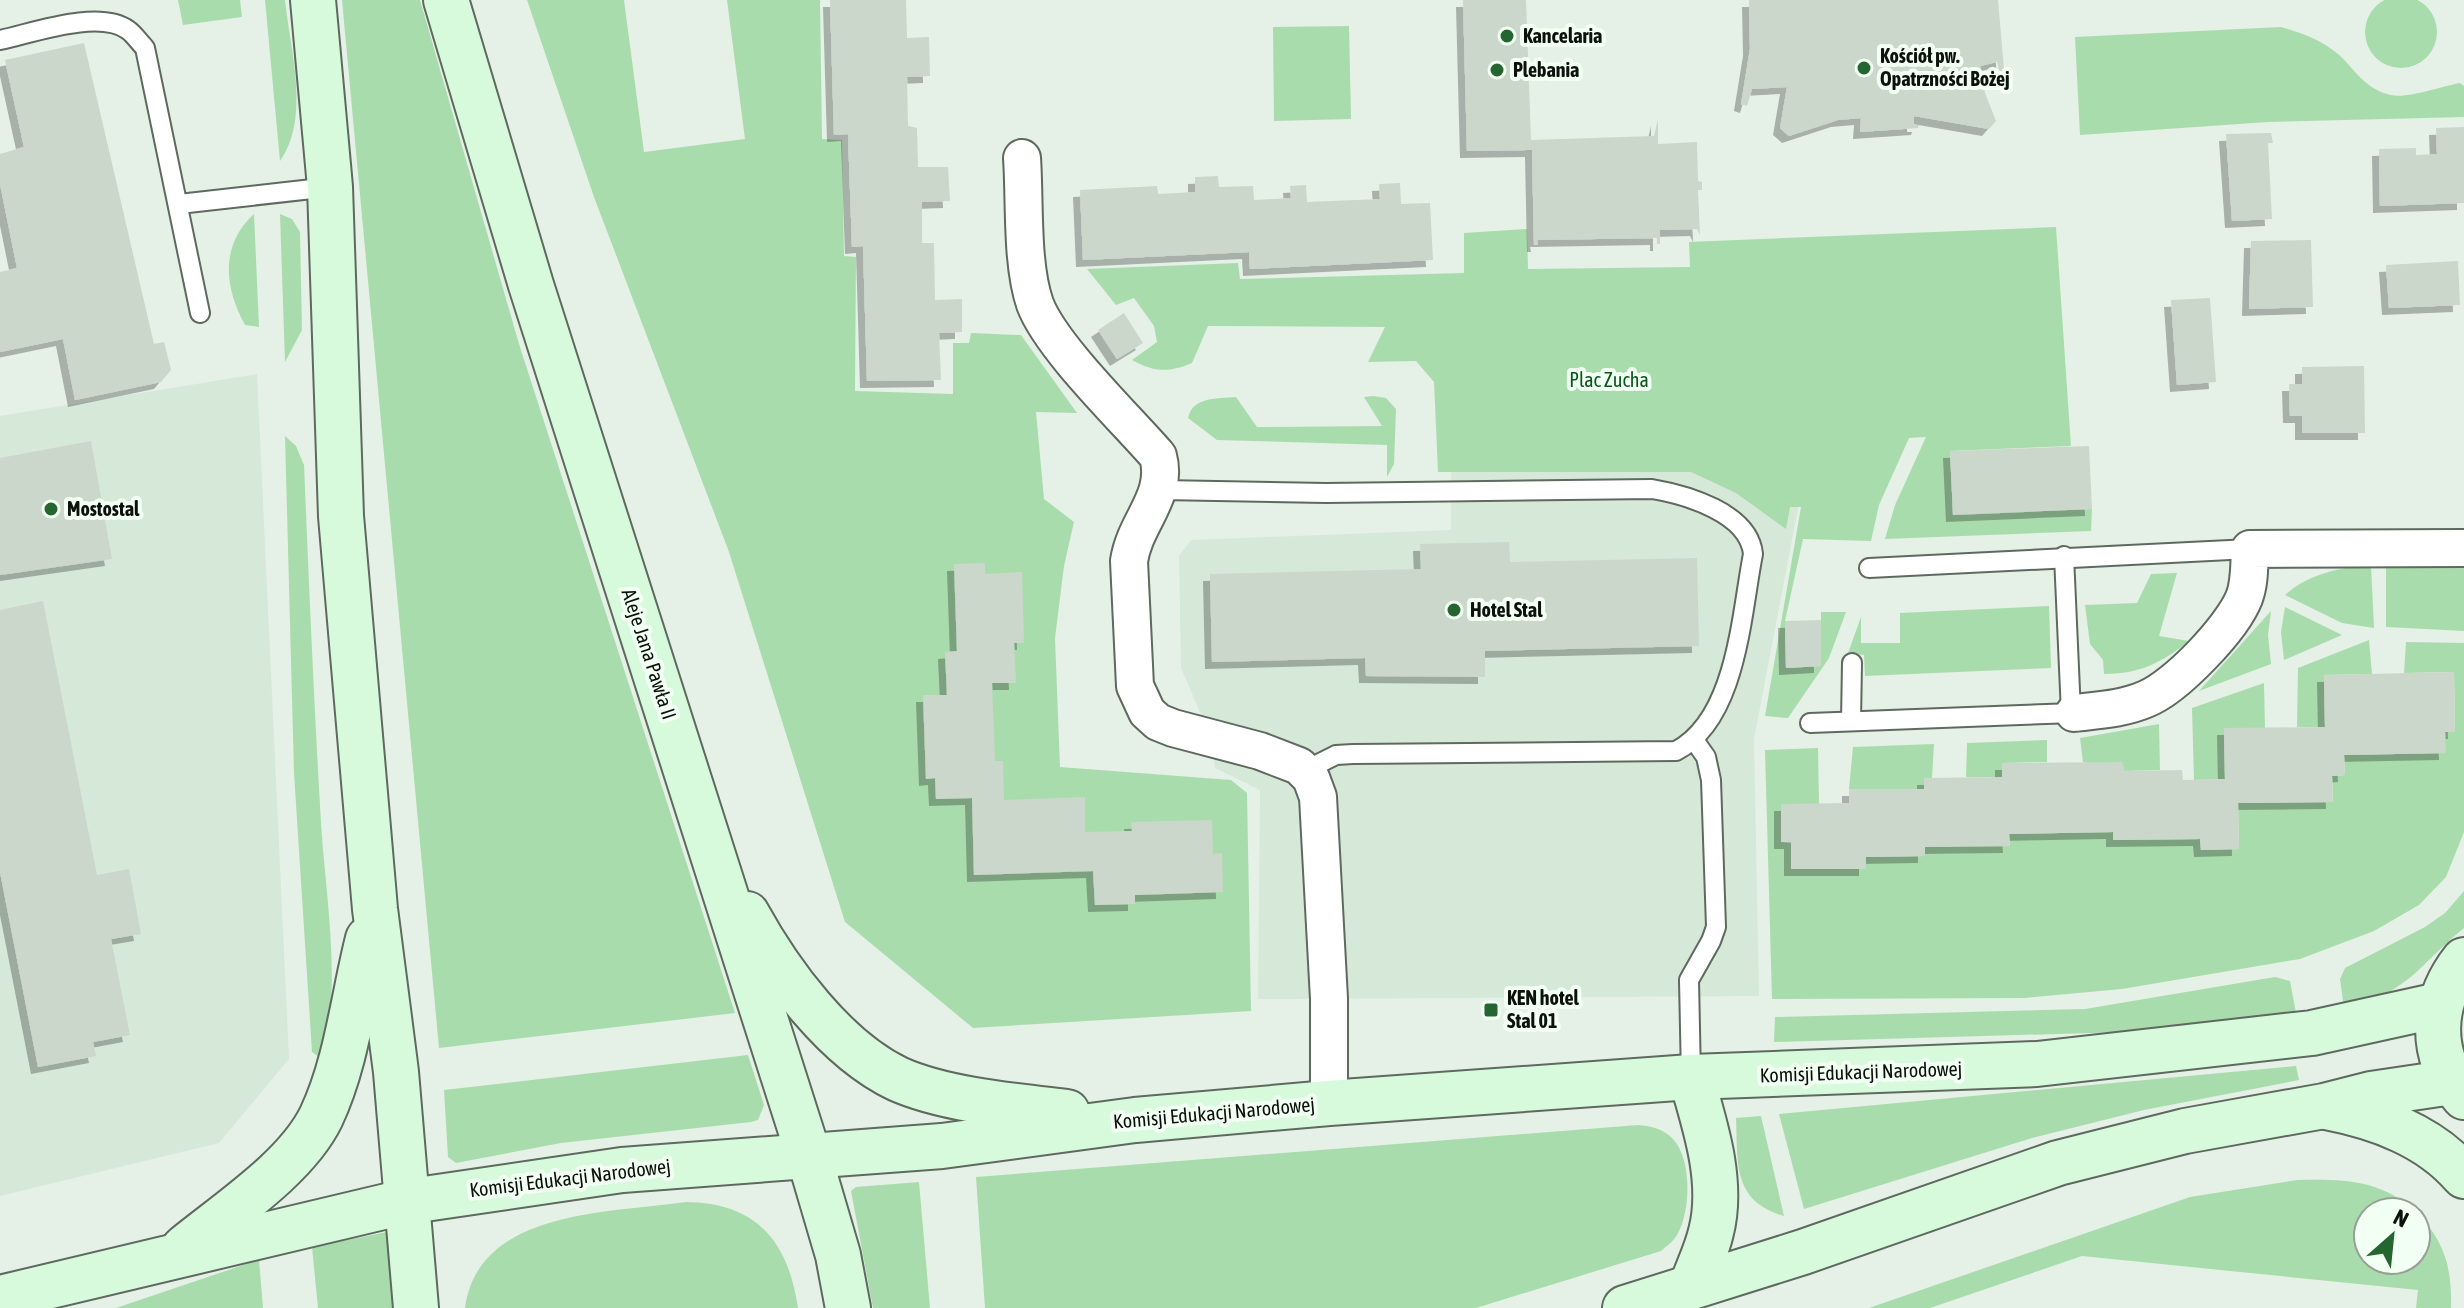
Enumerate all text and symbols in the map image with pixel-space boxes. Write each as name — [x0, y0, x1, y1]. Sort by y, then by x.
place label: Kancelaria — [1523, 24, 1602, 47]
marker: Kancelaria — [1498, 27, 1516, 45]
place label: Kościół pw. Opatrzności Bożej — [1880, 44, 2010, 90]
place label: Plebania — [1513, 58, 1579, 81]
marker: Kościół pw. Opatrzności Bożej — [1855, 59, 1873, 77]
marker: Plebania — [1488, 61, 1506, 79]
park label: Plac Zucha — [1569, 368, 1649, 391]
place label: Mostostal — [67, 497, 140, 520]
marker: Mostostal — [42, 500, 60, 518]
street label: Aleje Jana Pawła II — [618, 586, 681, 722]
place label: Hotel Stal — [1470, 598, 1543, 621]
marker: Hotel Stal — [1445, 601, 1463, 619]
place label: KEN hotel Stal 01 — [1507, 986, 1580, 1032]
marker: KEN hotel Stal 01 — [1482, 1001, 1500, 1019]
street label: Komisji Edukacji Narodowej — [1759, 1056, 1963, 1087]
street label: Komisji Edukacji Narodowej — [1112, 1092, 1316, 1133]
street label: Komisji Edukacji Narodowej — [468, 1154, 672, 1201]
north arrow — [2352, 1196, 2432, 1276]
text: N — [2389, 1204, 2413, 1233]

